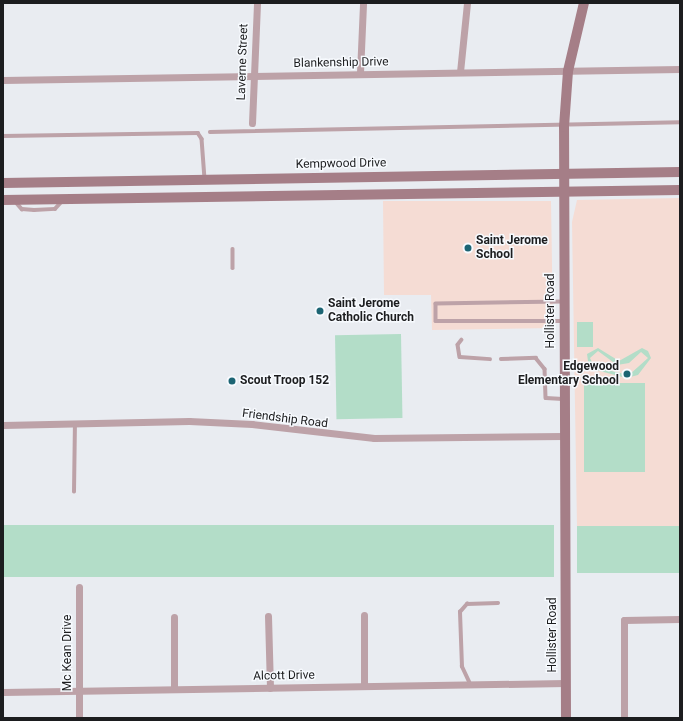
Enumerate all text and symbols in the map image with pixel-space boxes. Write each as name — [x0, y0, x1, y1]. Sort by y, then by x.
street label: Laverne Street — [234, 23, 252, 101]
street label: Blankenship Drive — [293, 55, 389, 71]
street label: Kempwood Drive — [296, 156, 386, 172]
place label: Saint Jerome School — [476, 234, 548, 262]
marker: Saint Jerome School — [463, 243, 473, 253]
street label: Hollister Road — [544, 273, 558, 349]
place label: Saint Jerome Catholic Church — [328, 297, 414, 325]
marker: Saint Jerome Catholic Church — [315, 306, 325, 316]
place label: Edgewood Elementary School — [518, 360, 619, 388]
marker: Edgewood Elementary School — [622, 369, 632, 379]
place label: Scout Troop 152 — [240, 374, 329, 388]
marker: Scout Troop 152 — [227, 376, 237, 386]
street label: Friendship Road — [241, 407, 329, 431]
street label: Hollister Road — [546, 597, 560, 673]
street label: Mc Kean Drive — [61, 615, 75, 691]
street label: Alcott Drive — [253, 668, 315, 684]

